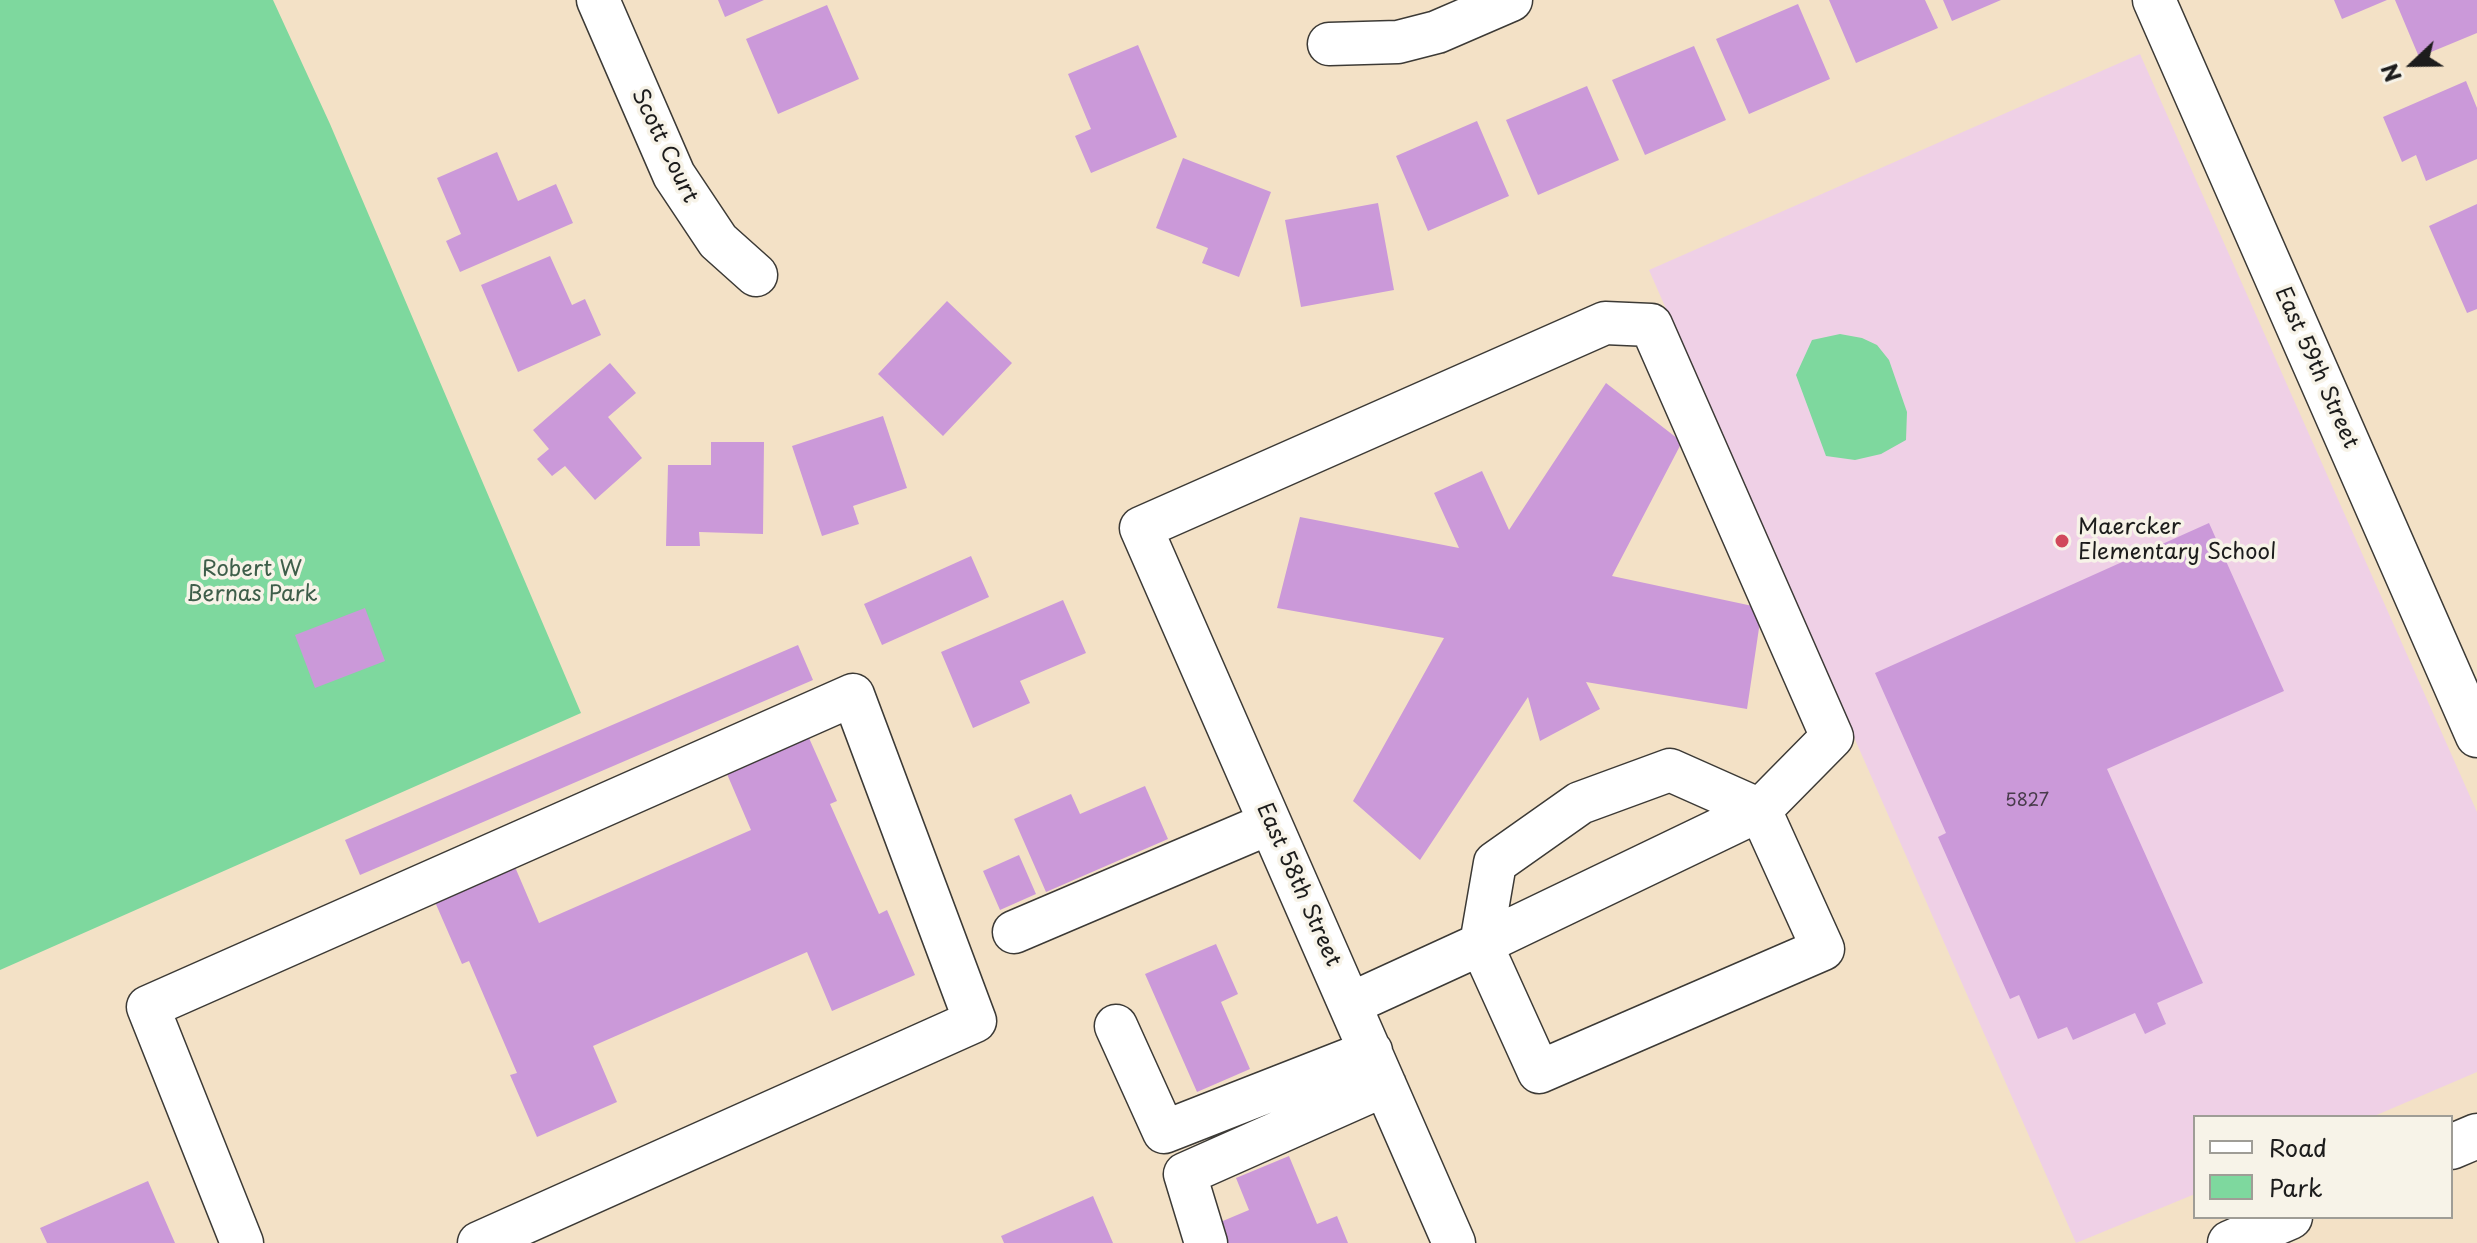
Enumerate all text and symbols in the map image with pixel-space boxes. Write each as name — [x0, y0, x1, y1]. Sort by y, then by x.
north arrow — [2373, 24, 2453, 104]
text: N — [2372, 59, 2409, 87]
street label: Scott Court — [625, 85, 703, 207]
street label: East 59th Street — [2269, 283, 2363, 453]
place label: Maercker Elementary School — [2078, 515, 2276, 566]
marker: Maercker Elementary School — [2053, 532, 2071, 550]
park label: Robert W Bernas Park — [186, 557, 318, 608]
house number: 5827 — [2005, 790, 2049, 812]
street label: East 58th Street — [1250, 799, 1346, 971]
legend — [2193, 1115, 2453, 1219]
text: Road — [2269, 1129, 2327, 1165]
text: Park — [2269, 1169, 2323, 1205]

